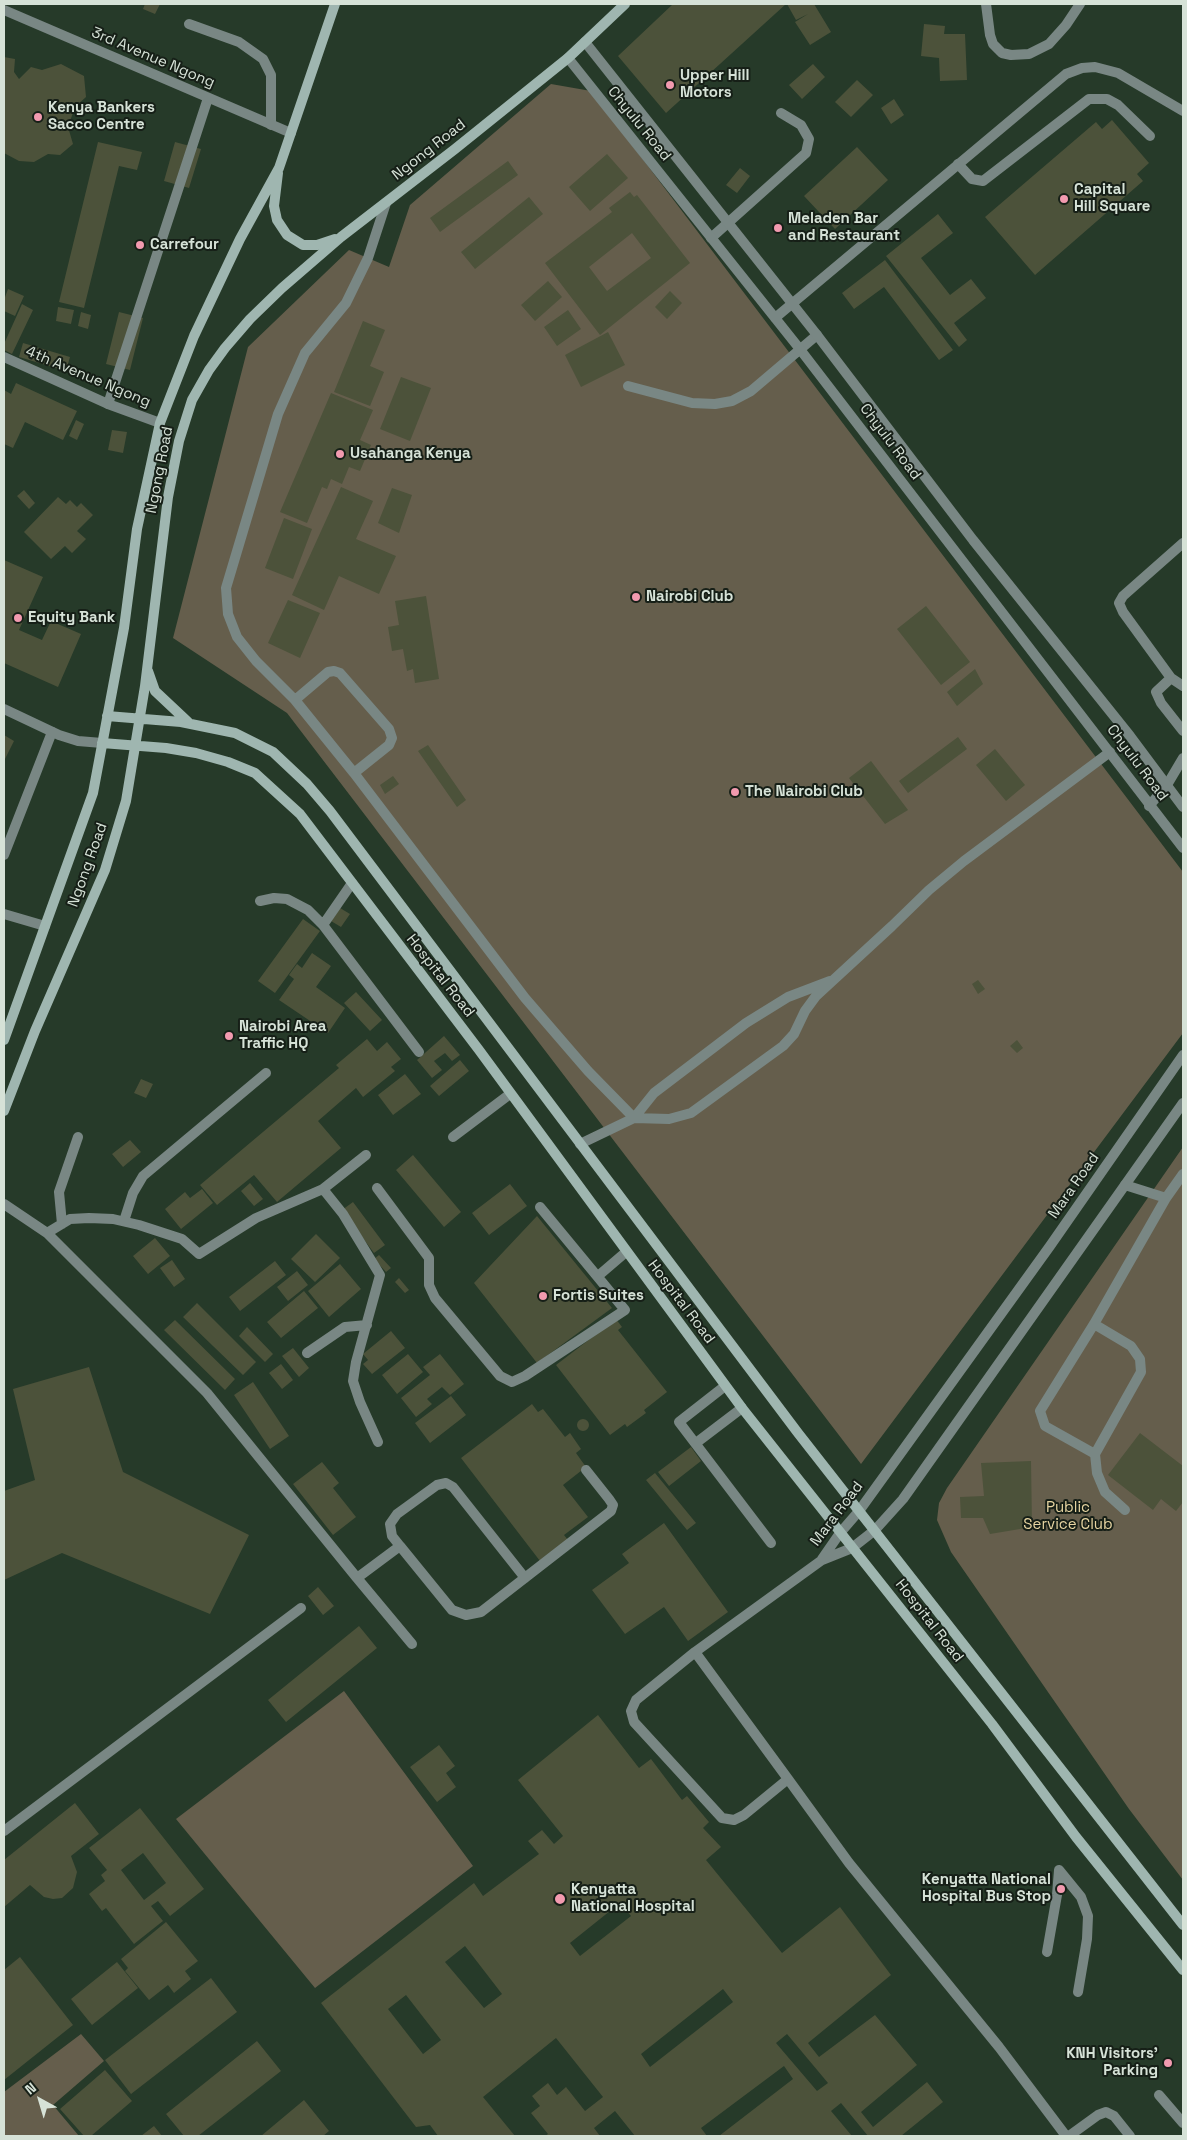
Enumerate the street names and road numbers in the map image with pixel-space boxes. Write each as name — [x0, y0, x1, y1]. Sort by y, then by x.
street label: 3rd Avenue Ngong — [89, 24, 217, 92]
street label: Chyulu Road — [604, 83, 674, 165]
street label: Ngong Road — [389, 116, 469, 184]
street label: 4th Avenue Ngong — [23, 343, 153, 411]
street label: Chyulu Road — [856, 400, 924, 484]
street label: Ngong Road — [143, 425, 177, 515]
street label: Chyulu Road — [1103, 721, 1171, 805]
street label: Ngong Road — [64, 820, 112, 910]
street label: Hospital Road — [402, 931, 478, 1021]
street label: Mara Road — [1045, 1150, 1103, 1222]
street label: Hospital Road — [644, 1257, 718, 1347]
street label: Mara Road — [807, 1478, 867, 1550]
street label: Hospital Road — [891, 1576, 967, 1666]

